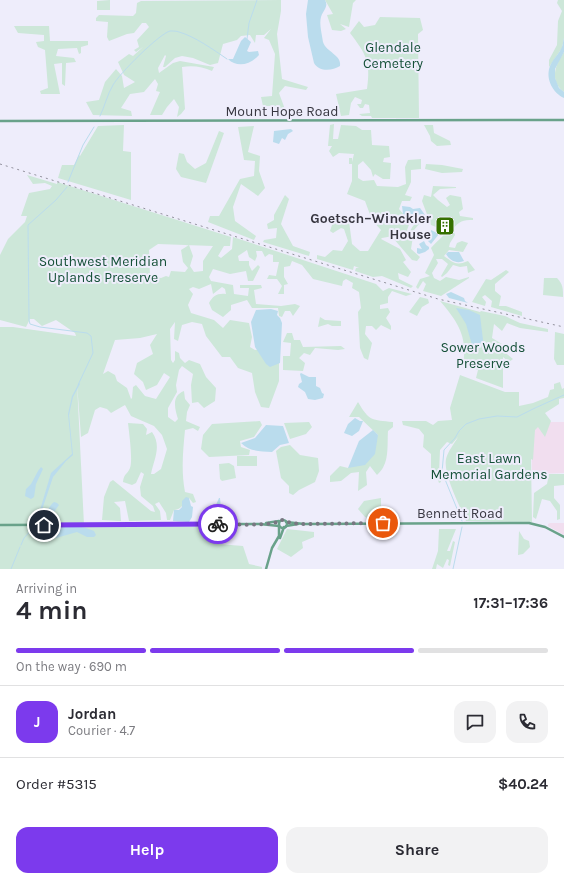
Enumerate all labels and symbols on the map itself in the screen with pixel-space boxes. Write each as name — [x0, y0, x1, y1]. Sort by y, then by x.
park label: Glendale Cemetery — [363, 39, 424, 72]
street label: Mount Hope Road — [226, 103, 338, 120]
place label: Goetsch–Winckler House — [310, 210, 432, 243]
building icon: Goetsch–Winckler House — [434, 215, 456, 237]
park label: Southwest Meridian Uplands Preserve — [39, 253, 167, 286]
park label: Sower Woods Preserve — [441, 339, 525, 372]
park label: East Lawn Memorial Gardens — [430, 450, 548, 483]
courier — [198, 504, 238, 544]
street label: Bennett Road — [417, 505, 503, 522]
pin — [366, 506, 400, 540]
pin — [27, 508, 61, 542]

